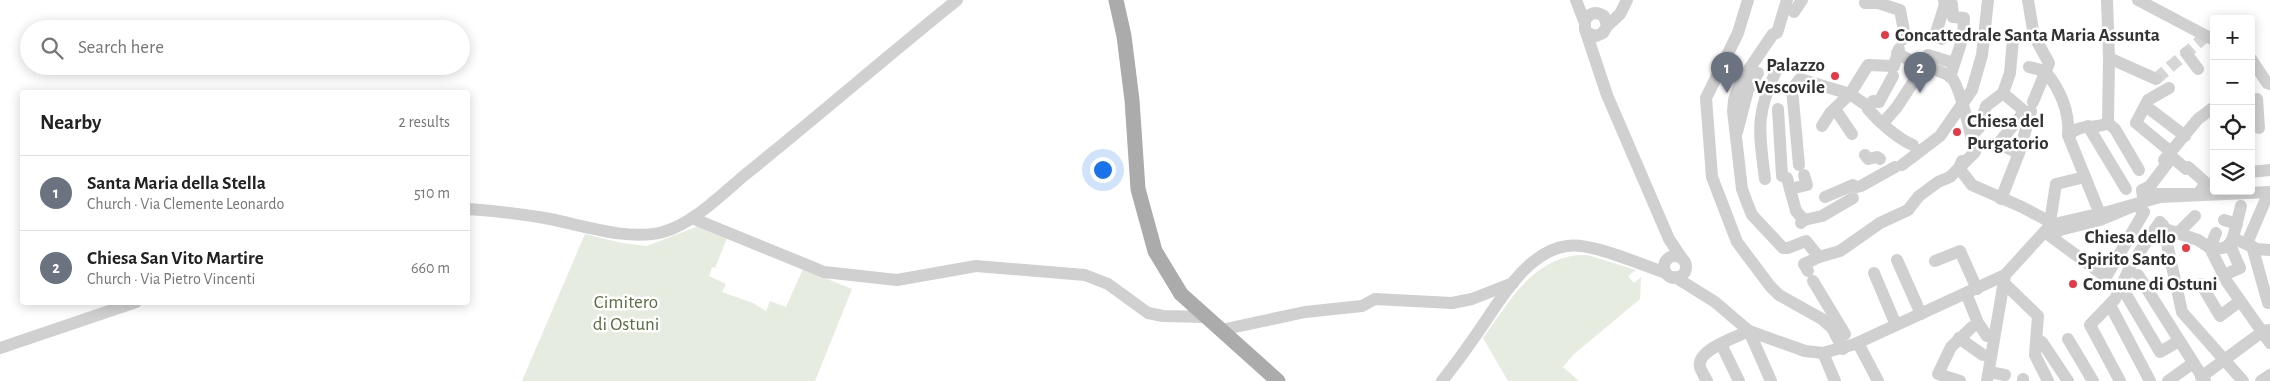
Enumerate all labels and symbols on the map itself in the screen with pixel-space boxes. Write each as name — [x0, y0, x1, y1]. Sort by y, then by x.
place label: Concattedrale Santa Maria Assunta — [1895, 26, 2160, 45]
marker: Concattedrale Santa Maria Assunta — [1879, 29, 1891, 41]
pin: 1 — [1711, 52, 1743, 93]
pin: 2 — [1904, 52, 1936, 93]
place label: Palazzo Vescovile — [1755, 56, 1825, 97]
marker: Palazzo Vescovile — [1829, 70, 1841, 82]
place label: Chiesa del Purgatorio — [1967, 112, 2049, 153]
marker: Chiesa del Purgatorio — [1951, 126, 1963, 138]
your location — [1090, 157, 1116, 183]
place label: Chiesa dello Spirito Santo — [2078, 228, 2176, 269]
marker: Chiesa dello Spirito Santo — [2180, 242, 2192, 254]
place label: Comune di Ostuni — [2083, 275, 2217, 294]
marker: Comune di Ostuni — [2067, 278, 2079, 290]
park label: Cimitero di Ostuni — [593, 293, 659, 334]

